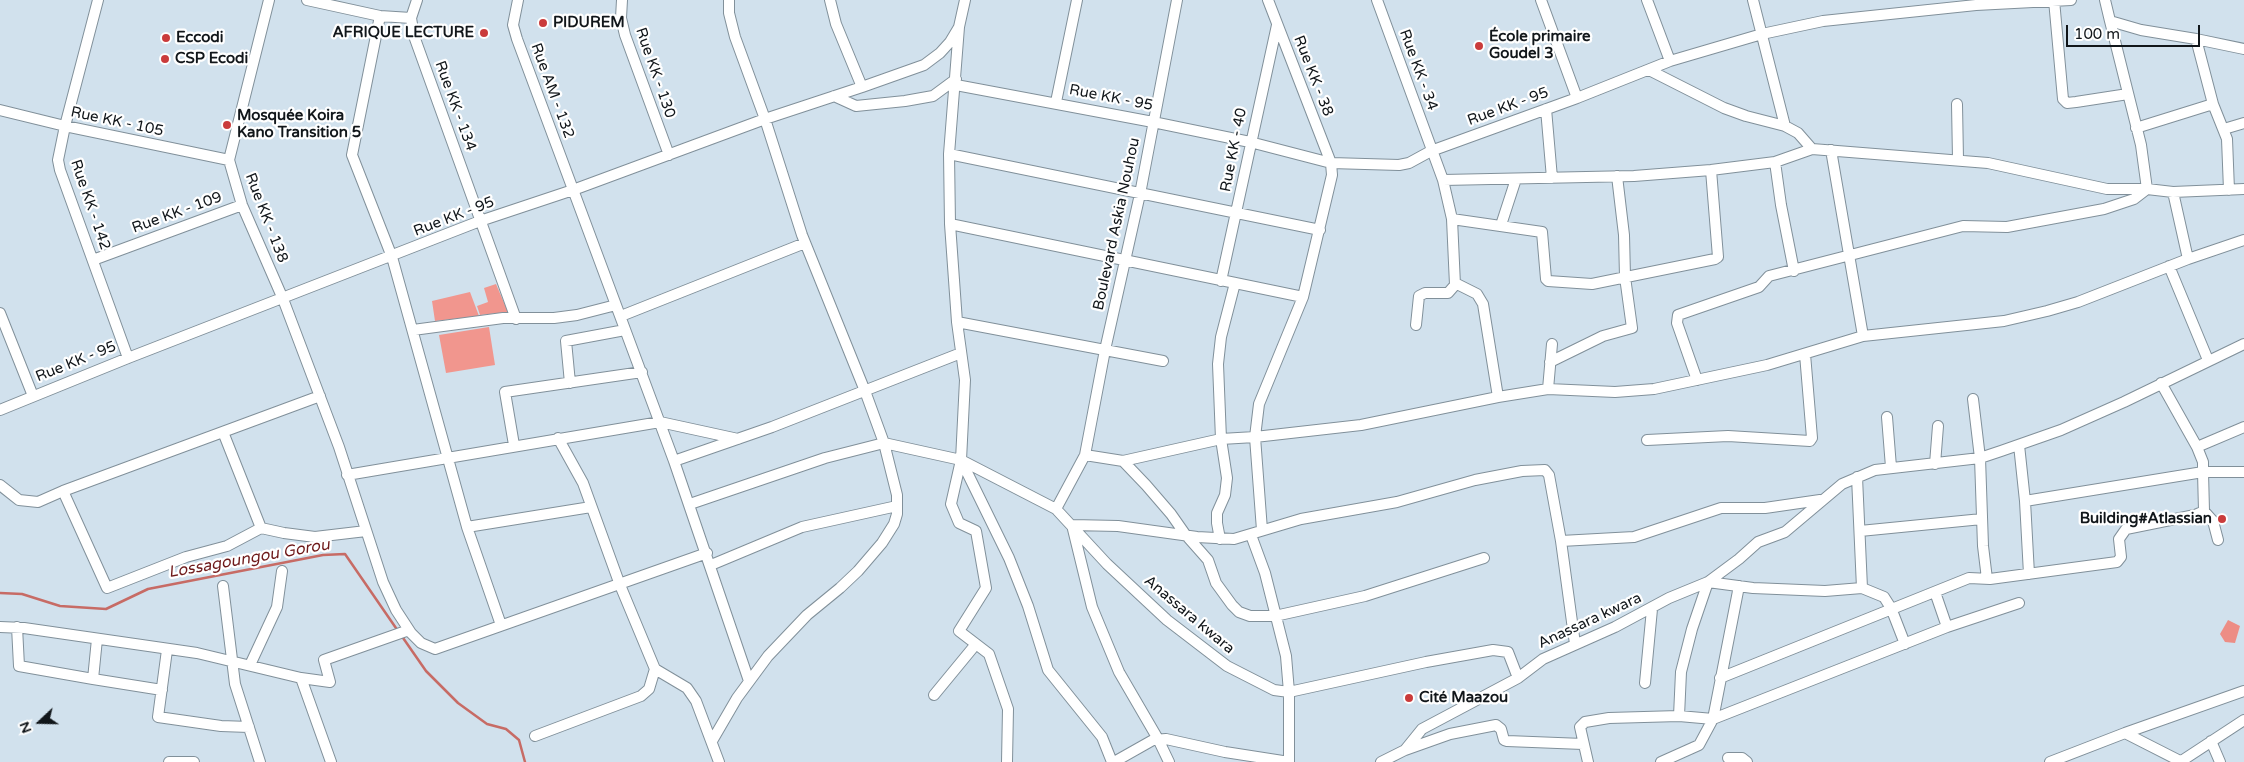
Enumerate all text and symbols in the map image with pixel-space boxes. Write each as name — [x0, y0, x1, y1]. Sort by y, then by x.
place label: PIDUREM — [553, 14, 625, 32]
scale bar — [2069, 15, 2203, 47]
marker: PIDUREM — [537, 17, 549, 29]
place label: AFRIQUE LECTURE — [332, 24, 474, 42]
street label: Rue KK - 130 — [631, 25, 679, 121]
text: 100 m — [2074, 25, 2120, 43]
marker: AFRIQUE LECTURE — [478, 27, 490, 39]
street label: Rue KK - 34 — [1395, 27, 1441, 113]
place label: École primaire Goudel 3 — [1489, 28, 1590, 63]
place label: Eccodi — [176, 29, 224, 47]
marker: Eccodi — [160, 32, 172, 44]
street label: Rue KK - 38 — [1289, 33, 1337, 119]
marker: École primaire Goudel 3 — [1473, 40, 1485, 52]
street label: Rue AM - 132 — [526, 41, 578, 141]
place label: CSP Ecodi — [175, 50, 248, 68]
marker: CSP Ecodi — [159, 53, 171, 65]
street label: Rue KK - 134 — [430, 59, 480, 153]
street label: Rue KK - 95 — [1068, 81, 1154, 115]
street label: Rue KK - 95 — [1465, 84, 1551, 130]
street label: Rue KK - 105 — [69, 103, 165, 141]
place label: Mosquée Koira Kano Transition 5 — [237, 107, 361, 142]
street label: Rue KK - 40 — [1217, 107, 1251, 193]
marker: Mosquée Koira Kano Transition 5 — [221, 119, 233, 131]
street label: Boulevard Askia Nouhou — [1090, 136, 1144, 312]
street label: Rue KK - 142 — [66, 157, 114, 253]
street label: Rue KK - 138 — [241, 171, 291, 265]
street label: Rue KK - 109 — [130, 188, 224, 238]
street label: Rue KK - 95 — [411, 193, 497, 241]
street label: Rue KK - 95 — [33, 338, 119, 386]
place label: Building#Atlassian — [2080, 510, 2212, 528]
marker: Building#Atlassian — [2216, 513, 2228, 525]
water label: Lossagoungou Gorou — [167, 535, 331, 583]
street label: Anassara kwara — [1140, 572, 1238, 658]
street label: Anassara kwara — [1535, 589, 1645, 653]
place label: Cité Maazou — [1419, 689, 1508, 707]
marker: Cité Maazou — [1403, 692, 1415, 704]
north arrow — [15, 697, 65, 747]
text: N — [16, 719, 35, 736]

